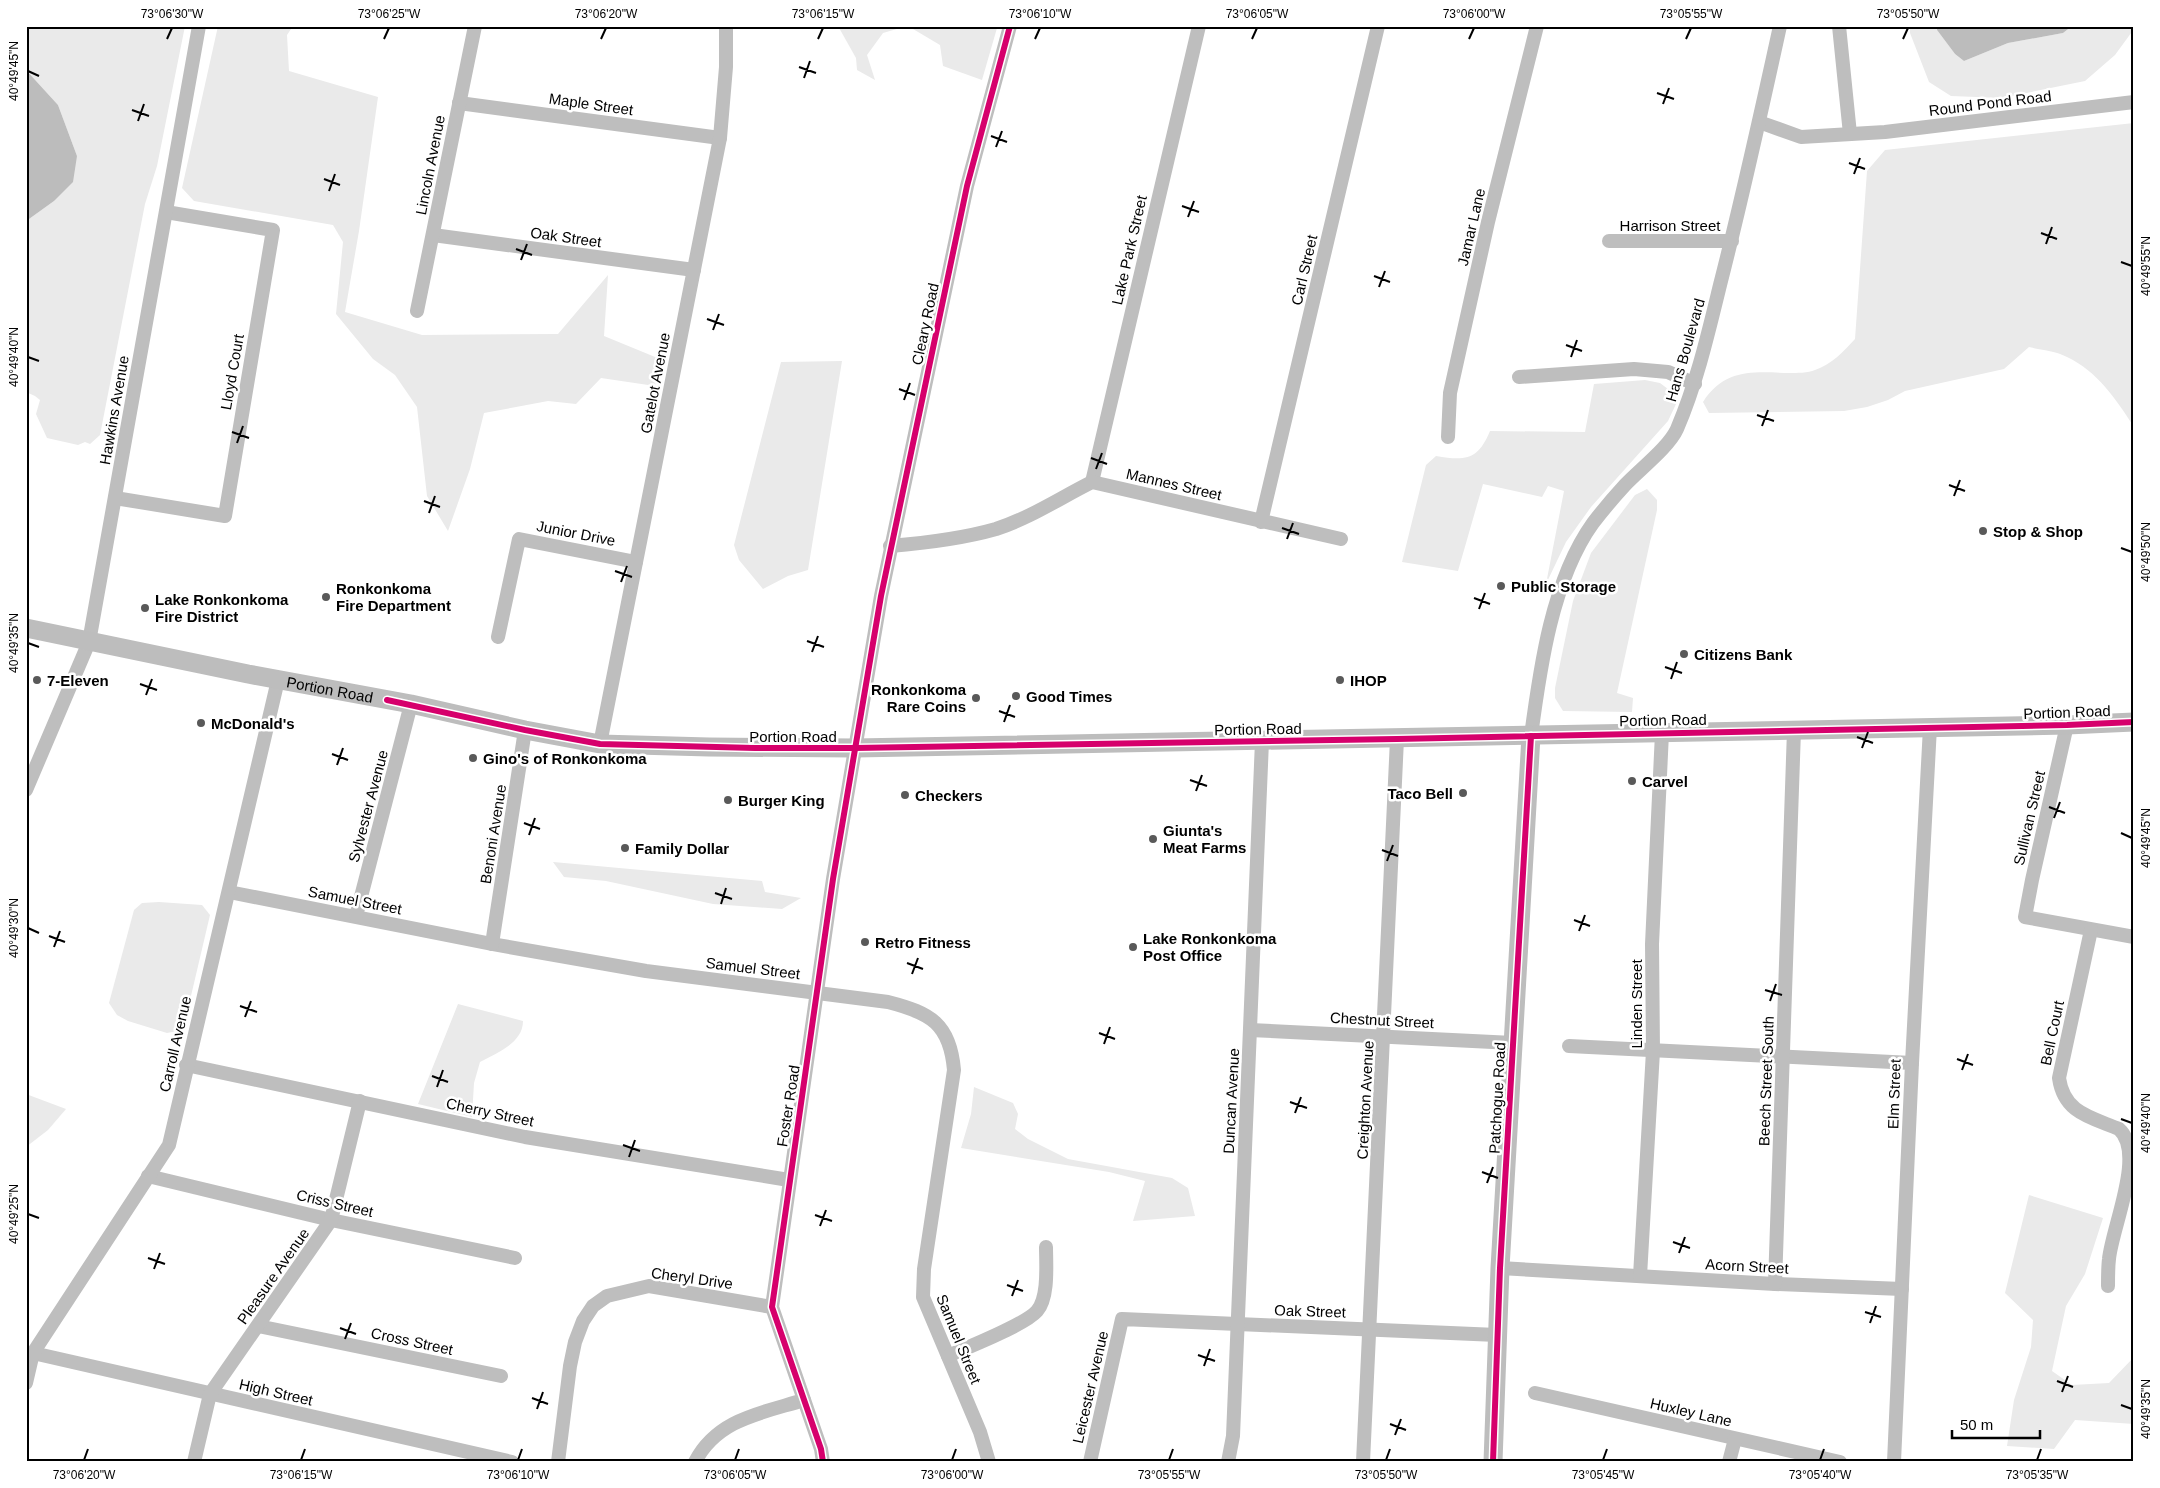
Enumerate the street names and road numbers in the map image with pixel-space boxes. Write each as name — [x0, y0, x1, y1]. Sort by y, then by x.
street label: Round Pond Road — [1928, 87, 2052, 119]
street label: Maple Street — [548, 90, 635, 118]
street label: Lincoln Avenue — [412, 114, 448, 216]
street label: Jamar Lane — [1454, 186, 1488, 268]
street label: Lake Park Street — [1108, 193, 1150, 306]
street label: Harrison Street — [1620, 217, 1721, 234]
street label: Oak Street — [529, 224, 604, 251]
street label: Carl Street — [1288, 232, 1321, 307]
street label: Cleary Road — [908, 281, 942, 367]
street label: Hans Boulevard — [1662, 296, 1708, 404]
street label: Gatelot Avenue — [637, 331, 673, 435]
street label: Lloyd Court — [217, 332, 247, 411]
street label: Hawkins Avenue — [96, 354, 132, 466]
street label: Mannes Street — [1125, 465, 1224, 503]
street label: Junior Drive — [535, 517, 617, 549]
street label: Portion Road — [285, 673, 375, 705]
street label: Portion Road — [2023, 702, 2111, 722]
street label: Portion Road — [1619, 711, 1707, 729]
street label: Portion Road — [1214, 720, 1302, 738]
street label: Portion Road — [749, 728, 837, 745]
street label: Sylvester Avenue — [345, 748, 391, 864]
street label: Sullivan Street — [2010, 768, 2048, 867]
street label: Benoni Avenue — [477, 783, 509, 885]
street label: Samuel Street — [307, 883, 404, 918]
street label: Samuel Street — [705, 954, 802, 982]
street label: Linden Street — [1628, 959, 1645, 1049]
street label: Carroll Avenue — [156, 994, 194, 1094]
street label: Bell Court — [2037, 998, 2067, 1067]
street label: Chestnut Street — [1330, 1009, 1435, 1031]
street label: Beech Street South — [1755, 1016, 1777, 1146]
street label: Creighton Avenue — [1353, 1040, 1377, 1160]
street label: Patchogue Road — [1486, 1042, 1508, 1154]
street label: Duncan Avenue — [1220, 1048, 1242, 1154]
street label: Elm Street — [1884, 1058, 1904, 1129]
street label: Foster Road — [773, 1064, 803, 1148]
street label: Cherry Street — [445, 1094, 536, 1130]
street label: Criss Street — [295, 1186, 376, 1220]
street label: Pleasure Avenue — [234, 1225, 312, 1327]
street label: Acorn Street — [1705, 1255, 1790, 1277]
street label: Cheryl Drive — [650, 1264, 734, 1292]
street label: Samuel Street — [933, 1292, 985, 1387]
street label: Oak Street — [1274, 1301, 1347, 1321]
street label: Cross Street — [369, 1324, 455, 1358]
street label: Leicester Avenue — [1069, 1329, 1111, 1445]
street label: High Street — [238, 1375, 315, 1409]
street label: Huxley Lane — [1648, 1394, 1734, 1430]

